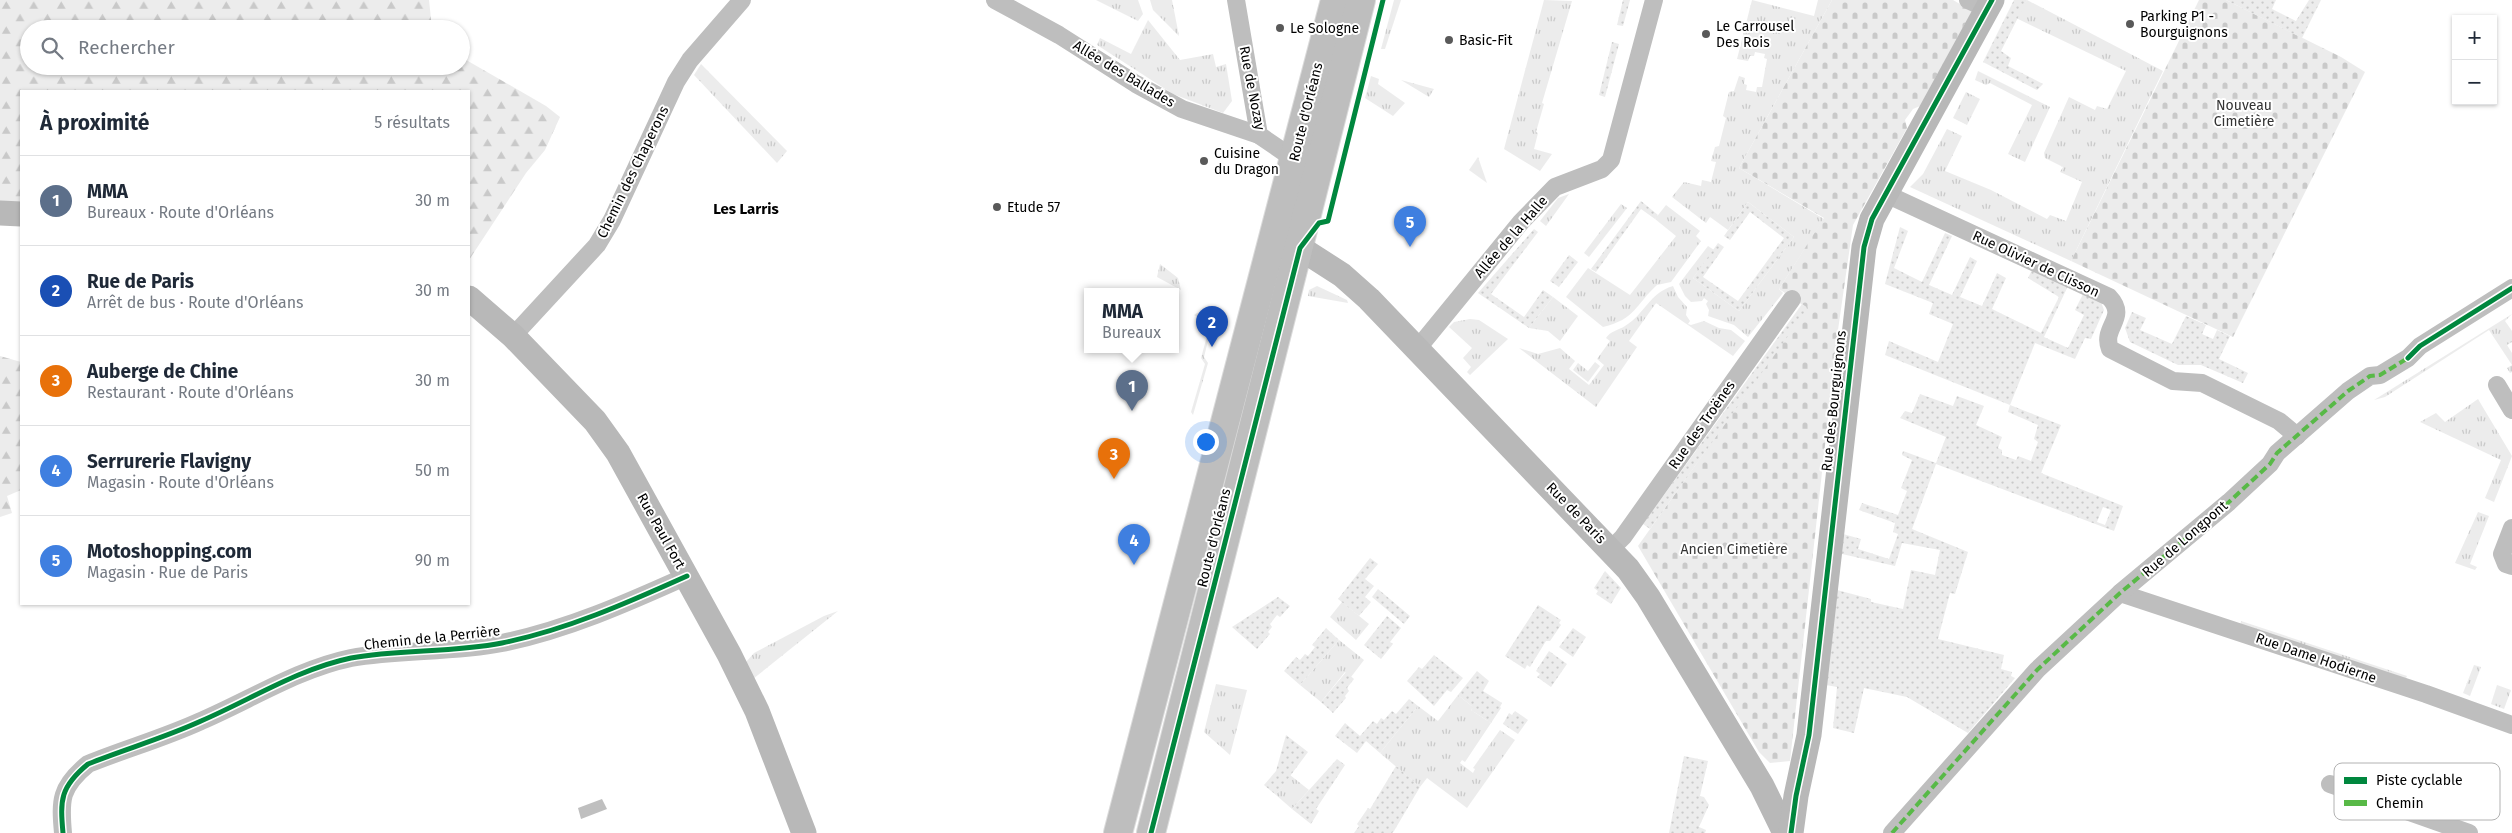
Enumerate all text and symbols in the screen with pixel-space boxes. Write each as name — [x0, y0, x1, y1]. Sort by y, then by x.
place label: Parking P1 - Bourguignons — [2140, 8, 2228, 41]
map controls — [2452, 15, 2497, 105]
button: + — [2452, 15, 2497, 60]
place label: Le Carrousel Des Rois — [1716, 18, 1794, 51]
marker: Parking P1 - Bourguignons — [2124, 18, 2136, 30]
search box — [20, 20, 470, 75]
place label: Le Sologne — [1290, 20, 1359, 37]
marker: Le Sologne — [1274, 22, 1286, 34]
marker: Le Carrousel Des Rois — [1700, 28, 1712, 40]
place label: Basic-Fit — [1459, 32, 1514, 49]
icon: search — [38, 34, 66, 62]
marker: Basic-Fit — [1443, 34, 1455, 46]
text: Rechercher — [78, 36, 175, 59]
street label: Allée des Ballades — [1070, 37, 1178, 111]
street label: Rue de Nozay — [1235, 44, 1269, 132]
street label: Route d'Orléans — [1286, 60, 1327, 163]
button: − — [2452, 60, 2497, 105]
park label: Nouveau Cimetière — [2214, 97, 2274, 130]
street label: Chemin des Chaperons — [594, 103, 673, 241]
text: À proximité — [40, 110, 149, 136]
text: 5 résultats — [374, 113, 450, 132]
place label: Cuisine du Dragon — [1214, 145, 1279, 178]
marker: Cuisine du Dragon — [1198, 155, 1210, 167]
text: MMA — [87, 180, 128, 203]
text: 1 — [52, 191, 60, 210]
text: 30 m — [415, 191, 450, 210]
street label: Allée de la Halle — [1471, 193, 1551, 281]
place label: Etude 57 — [1007, 199, 1060, 216]
district label: Les Larris — [713, 200, 779, 218]
marker: Etude 57 — [991, 201, 1003, 213]
text: Bureaux · Route d'Orléans — [87, 203, 274, 222]
pin: 5 — [1394, 206, 1426, 247]
street label: Rue Olivier de Clisson — [1970, 227, 2102, 301]
text: Rue de Paris — [87, 270, 194, 293]
text: 2 — [52, 281, 60, 300]
text: 30 m — [415, 281, 450, 300]
popup — [1084, 288, 1179, 353]
text: Arrêt de bus · Route d'Orléans — [87, 293, 304, 312]
text: MMA — [1102, 300, 1143, 323]
pin: 2 — [1196, 306, 1228, 347]
text: Bureaux — [1102, 323, 1161, 342]
street label: Rue des Bourguignons — [1818, 329, 1850, 472]
text: Auberge de Chine — [87, 360, 238, 383]
pin: 1 — [1116, 370, 1148, 411]
text: 3 — [52, 371, 60, 390]
text: 30 m — [415, 371, 450, 390]
street label: Rue des Troënes — [1665, 377, 1739, 473]
text: Restaurant · Route d'Orléans — [87, 383, 294, 402]
your location — [1193, 429, 1219, 455]
pin: 3 — [1098, 438, 1130, 479]
text: Serrurerie Flavigny — [87, 450, 251, 473]
text: 4 — [51, 461, 61, 480]
text: 50 m — [415, 461, 450, 480]
text: Magasin · Route d'Orléans — [87, 473, 274, 492]
street label: Rue de Paris — [1543, 479, 1610, 547]
street label: Route d'Orléans — [1194, 486, 1235, 589]
street label: Rue Paul Fort — [633, 490, 689, 573]
street label: Rue de Longpont — [2139, 497, 2232, 581]
pin: 4 — [1118, 524, 1150, 565]
text: Motoshopping.com — [87, 540, 252, 563]
park label: Ancien Cimetière — [1680, 541, 1788, 558]
text: 5 — [52, 551, 60, 570]
text: 90 m — [415, 551, 450, 570]
text: Magasin · Rue de Paris — [87, 563, 248, 582]
street label: Chemin de la Perrière — [363, 622, 501, 654]
street label: Rue Dame Hodierne — [2253, 629, 2379, 687]
legend — [2334, 763, 2500, 820]
text: Piste cyclable — [2376, 772, 2463, 789]
text: Chemin — [2376, 795, 2424, 812]

